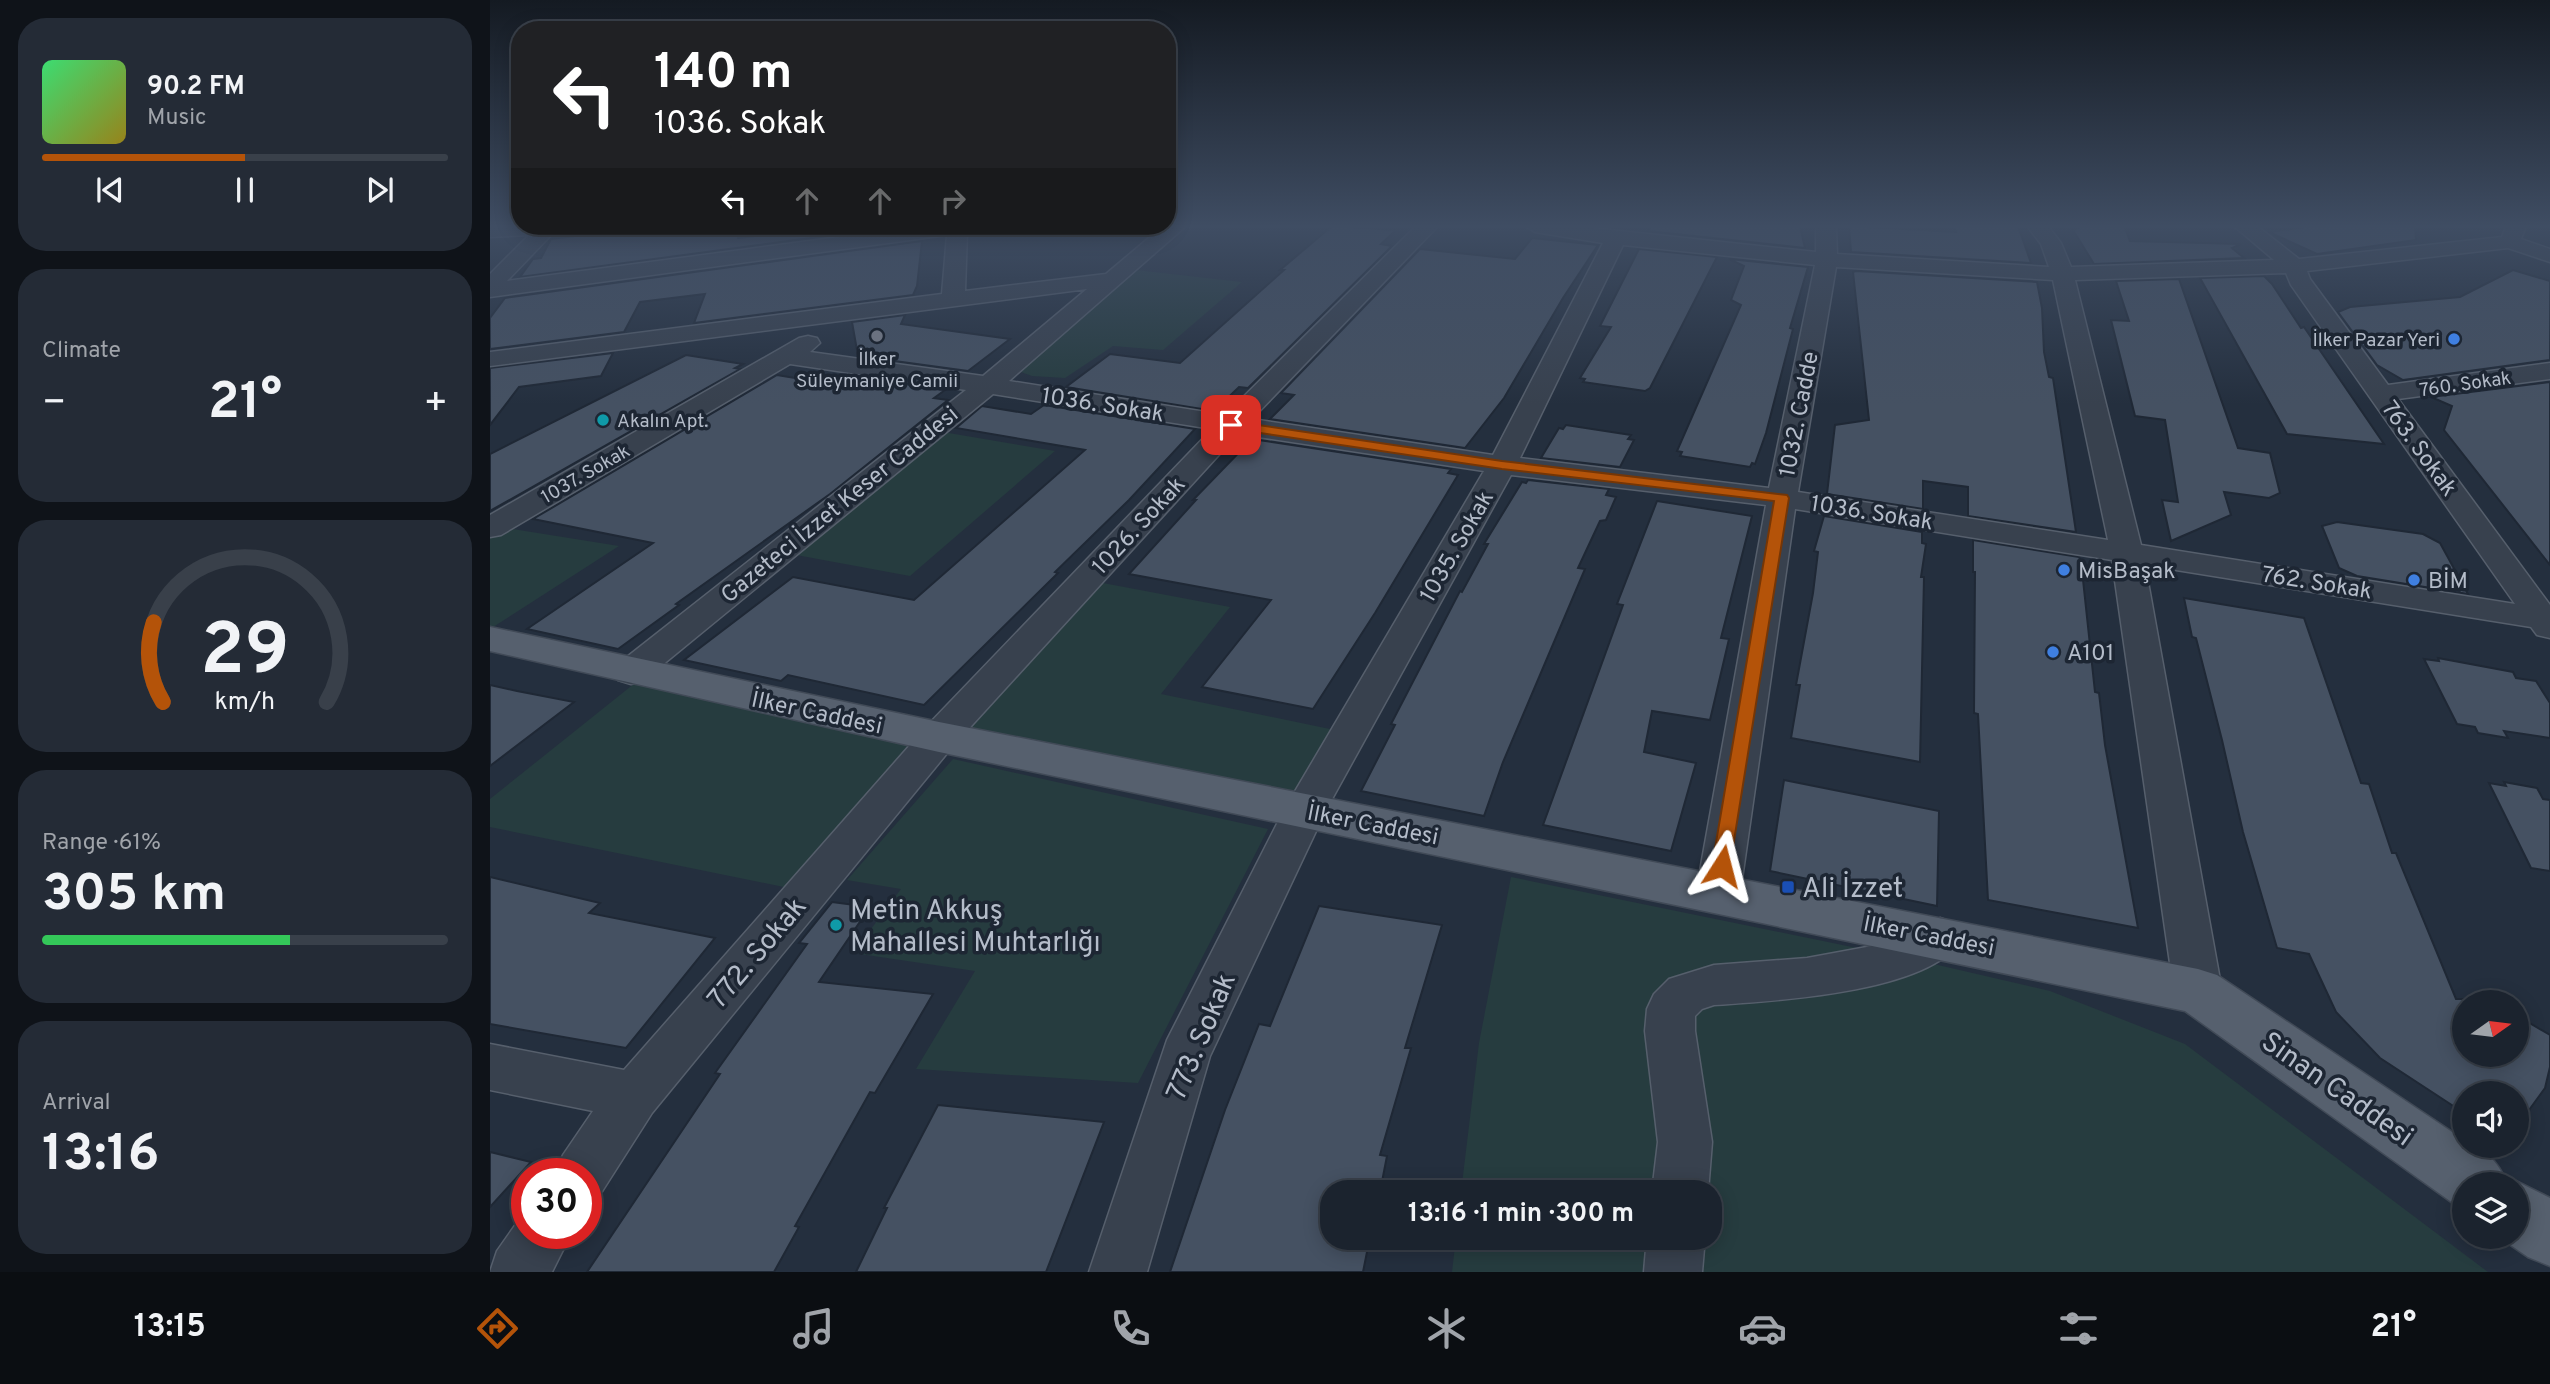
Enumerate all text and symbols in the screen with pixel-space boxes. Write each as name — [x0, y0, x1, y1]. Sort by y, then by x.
text: 140 m — [654, 44, 793, 106]
icon: left — [539, 49, 630, 140]
text: 90.2 FM — [147, 71, 245, 104]
text: Music — [147, 104, 207, 133]
text: 1036. Sokak — [654, 105, 826, 145]
icon: previous — [91, 171, 129, 209]
icon: pause — [226, 171, 264, 209]
icon: next — [361, 171, 399, 209]
icon: left — [715, 182, 753, 220]
icon: ahead — [788, 182, 826, 220]
icon: ahead — [861, 182, 899, 220]
icon: right — [934, 182, 972, 220]
marker: İlker Süleymaniye Camii — [869, 328, 885, 344]
place label: İlker Pazar Yeri — [2312, 328, 2440, 353]
marker: İlker Pazar Yeri — [2446, 331, 2462, 347]
text: Climate — [42, 337, 121, 366]
place label: İlker Süleymaniye Camii — [796, 347, 958, 394]
street label: 1032. Cadde — [1774, 349, 1827, 480]
street label: 760. Sokak — [2418, 367, 2513, 403]
text: 21° — [208, 371, 282, 437]
text: − — [42, 380, 67, 429]
text: + — [423, 380, 448, 429]
street label: 1036. Sokak — [1039, 382, 1166, 430]
pin — [1201, 395, 1261, 455]
street label: 763. Sokak — [2374, 396, 2462, 503]
street label: Gazeteci İzzet Keser Caddesi — [715, 400, 965, 611]
icon: arrive — [1212, 406, 1250, 444]
place label: Akalın Apt. — [617, 410, 708, 434]
marker: Akalın Apt. — [595, 412, 611, 428]
street label: 1037. Sokak — [537, 440, 635, 510]
street label: 1026. Sokak — [1087, 472, 1193, 582]
street label: 1035. Sokak — [1415, 486, 1502, 608]
street label: 1036. Sokak — [1808, 490, 1935, 538]
place label: MisBaşak — [2078, 558, 2175, 587]
street label: 762. Sokak — [2259, 561, 2374, 608]
marker: MisBaşak — [2056, 562, 2072, 578]
place label: BİM — [2428, 567, 2468, 597]
marker: BİM — [2406, 572, 2422, 588]
text: 29 — [200, 608, 290, 700]
place label: A101 — [2067, 640, 2114, 669]
marker: A101 — [2045, 644, 2061, 660]
street label: İlker Caddesi — [748, 685, 885, 742]
text: km/h — [215, 687, 275, 719]
street label: İlker Caddesi — [1304, 799, 1441, 853]
text: Range · 61% — [42, 829, 161, 858]
position arrow — [1685, 829, 1759, 903]
text: 305 km — [42, 863, 226, 929]
place label: Ali İzzet — [1802, 871, 1903, 908]
marker: Ali İzzet — [1780, 879, 1796, 895]
street label: 772. Sokak — [701, 890, 816, 1017]
place label: Metin Akkuş Mahallesi Muhtarlığı — [850, 894, 1101, 962]
street label: İlker Caddesi — [1860, 910, 1997, 964]
marker: Metin Akkuş Mahallesi Muhtarlığı — [828, 917, 844, 933]
street label: 773. Sokak — [1160, 968, 1246, 1106]
north arrow — [2452, 990, 2529, 1068]
map controls — [2452, 990, 2529, 1249]
street label: Sinan Caddesi — [2253, 1025, 2419, 1156]
button: sound — [2452, 1081, 2529, 1158]
text: Arrival — [42, 1089, 111, 1118]
text: 13:16 — [42, 1123, 159, 1189]
speed limit sign: 30 — [511, 1158, 602, 1249]
button: layers — [2452, 1172, 2529, 1249]
text: 13:16 · 1 min · 300 m — [1408, 1198, 1634, 1231]
icon: directions — [473, 1304, 522, 1353]
icon: music — [789, 1304, 838, 1353]
icon: phone — [1106, 1304, 1155, 1353]
icon: climate — [1422, 1304, 1471, 1353]
icon: car — [1738, 1304, 1787, 1353]
icon: filters — [2054, 1304, 2103, 1353]
text: 13:15 — [134, 1308, 206, 1348]
text: 21° — [2371, 1308, 2416, 1348]

